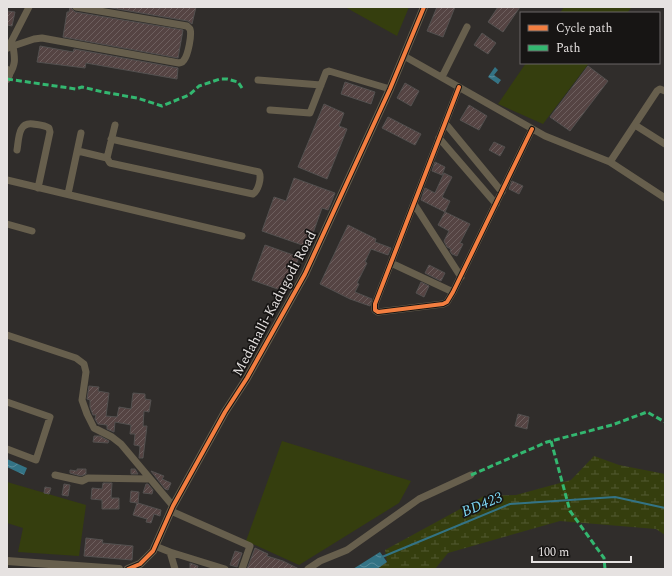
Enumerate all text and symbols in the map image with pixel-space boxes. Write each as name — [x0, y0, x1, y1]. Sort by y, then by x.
legend — [520, 12, 660, 64]
text: Cycle path — [556, 19, 613, 38]
text: Path — [556, 39, 581, 58]
street label: Medahalli-Kadugodi Road — [227, 227, 322, 380]
water label: BD423 — [458, 486, 506, 523]
scale bar — [532, 538, 631, 564]
text: 100 m — [538, 543, 569, 562]

